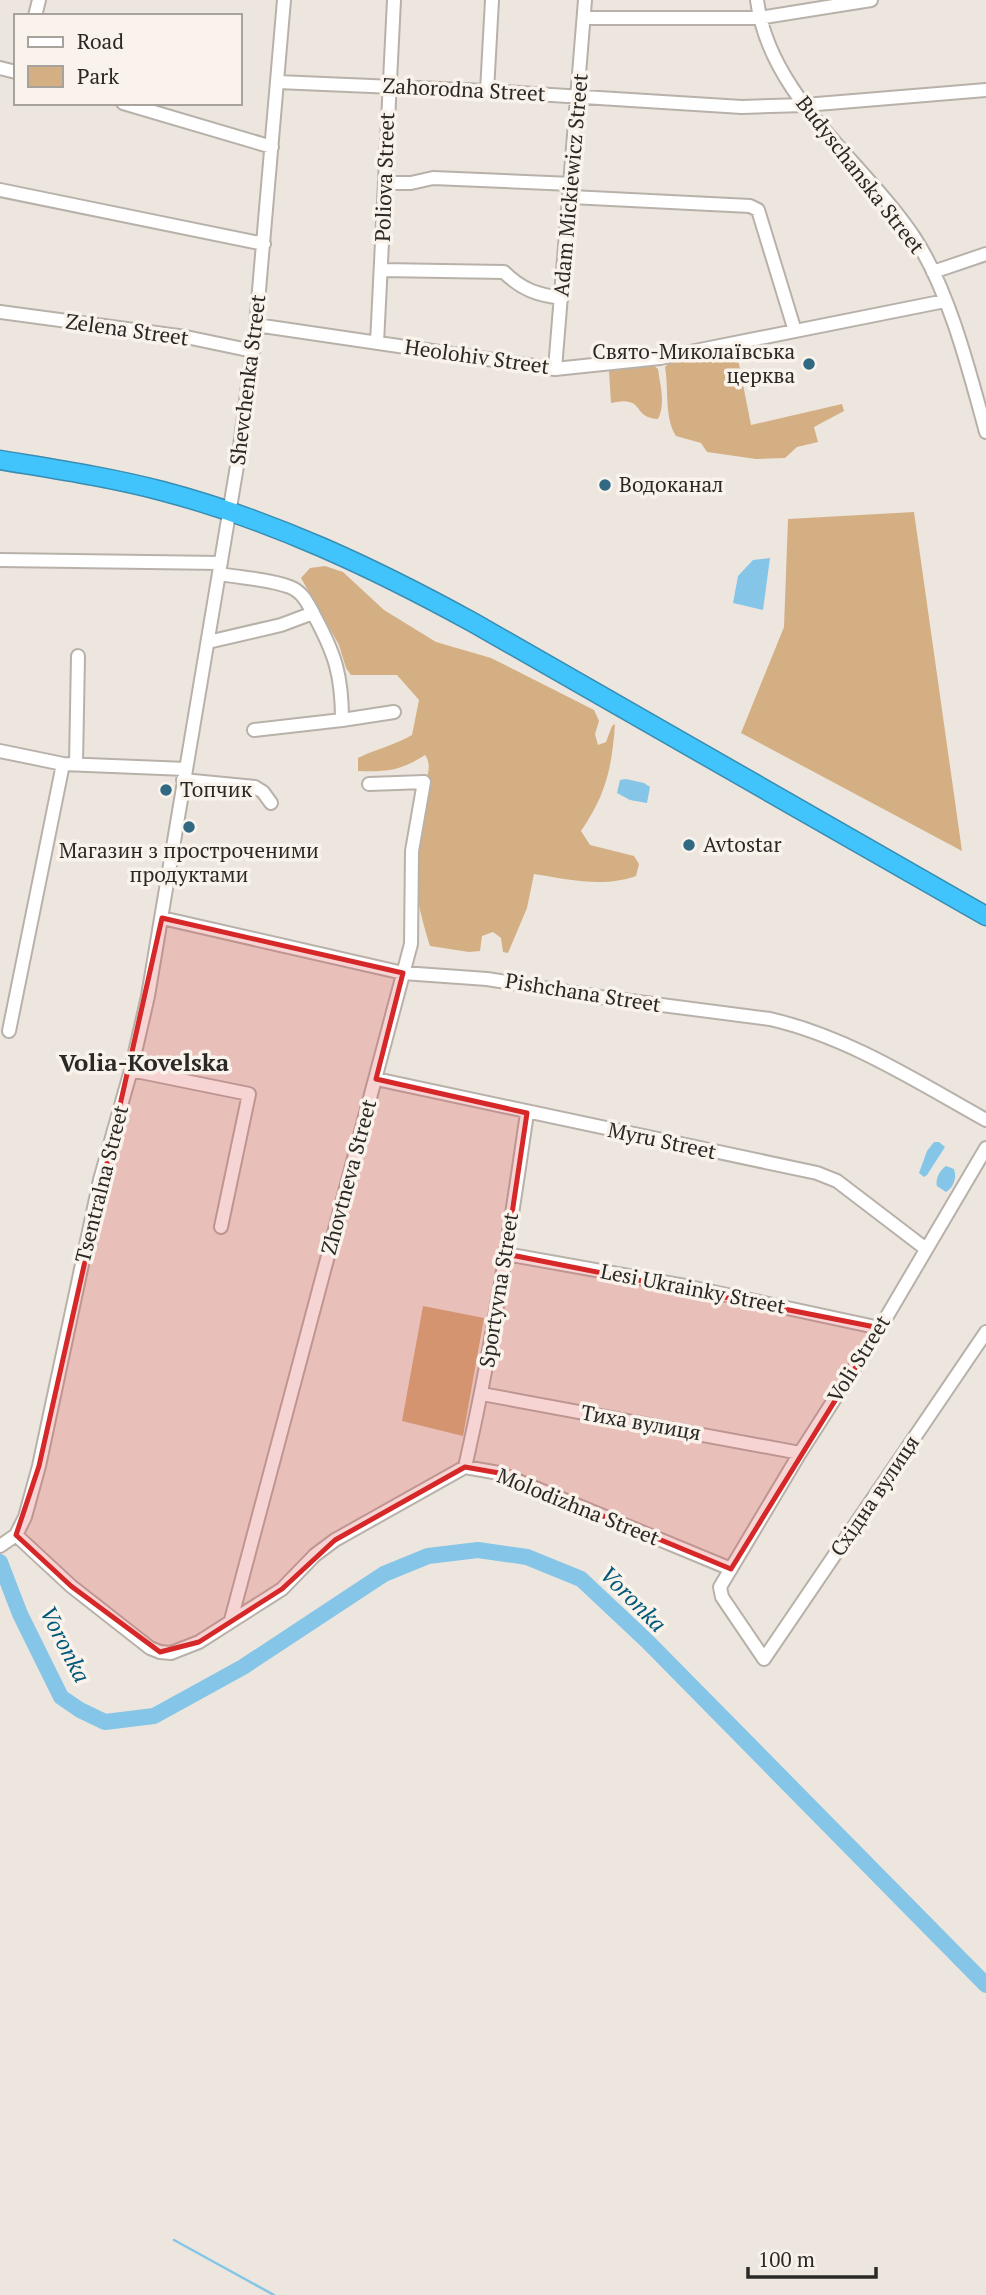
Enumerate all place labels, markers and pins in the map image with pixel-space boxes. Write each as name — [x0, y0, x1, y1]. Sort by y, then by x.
place label: Свято-Миколаївська церква — [592, 337, 795, 389]
marker: Свято-Миколаївська церква — [801, 356, 817, 372]
place label: Водоканал — [619, 470, 724, 498]
marker: Водоканал — [597, 477, 613, 493]
place label: Топчик — [180, 775, 253, 803]
marker: Топчик — [158, 782, 174, 798]
marker: Магазин з простроченими продуктами — [181, 819, 197, 835]
place label: Avtostar — [703, 830, 781, 858]
place label: Магазин з простроченими продуктами — [59, 836, 319, 888]
marker: Avtostar — [681, 837, 697, 853]

